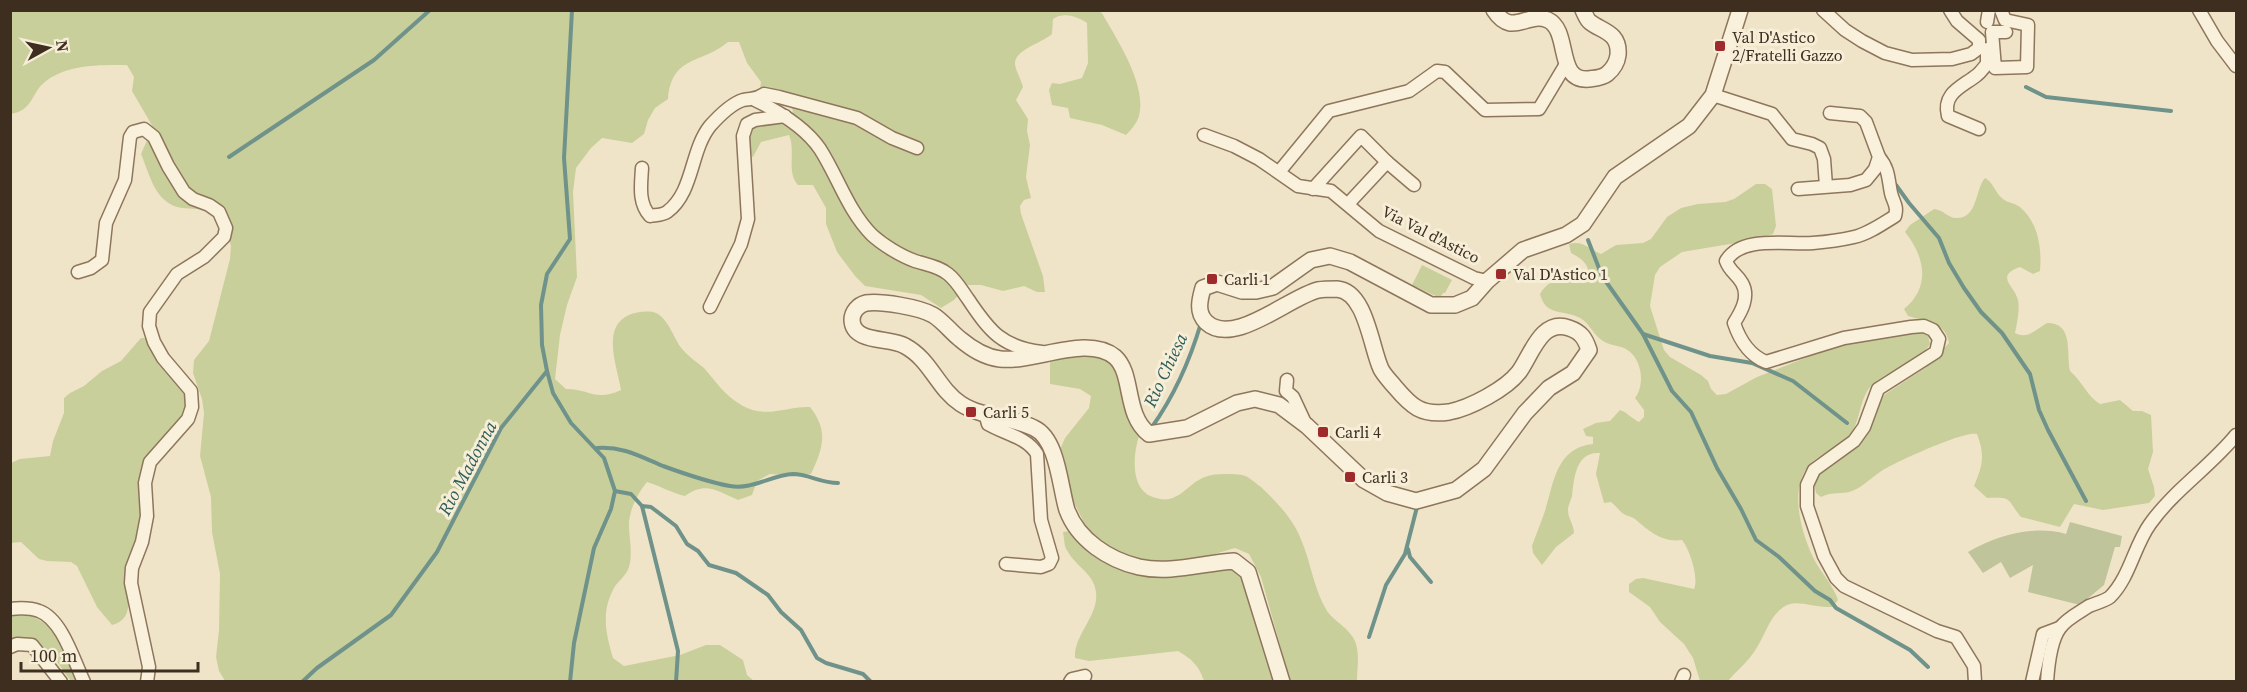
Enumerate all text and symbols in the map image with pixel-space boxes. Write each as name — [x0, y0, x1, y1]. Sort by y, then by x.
north arrow — [18, 18, 78, 78]
place label: Val D'Astico 2/Fratelli Gazzo — [1732, 26, 1843, 66]
text: N — [51, 39, 75, 54]
marker: Val D'Astico 2/Fratelli Gazzo — [1713, 39, 1727, 53]
street label: Via Val d'Astico — [1378, 200, 1484, 268]
place label: Val D'Astico 1 — [1513, 263, 1608, 285]
marker: Val D'Astico 1 — [1494, 267, 1508, 281]
place label: Carli 1 — [1224, 268, 1270, 290]
marker: Carli 1 — [1205, 272, 1219, 286]
water label: Rio Chiesa — [1137, 328, 1193, 412]
place label: Carli 5 — [983, 401, 1029, 423]
marker: Carli 5 — [964, 405, 978, 419]
water label: Rio Madonna — [431, 416, 503, 520]
place label: Carli 4 — [1335, 421, 1381, 443]
marker: Carli 4 — [1316, 425, 1330, 439]
place label: Carli 3 — [1362, 466, 1408, 488]
marker: Carli 3 — [1343, 470, 1357, 484]
scale bar — [21, 635, 198, 673]
text: 100 m — [30, 643, 77, 668]

